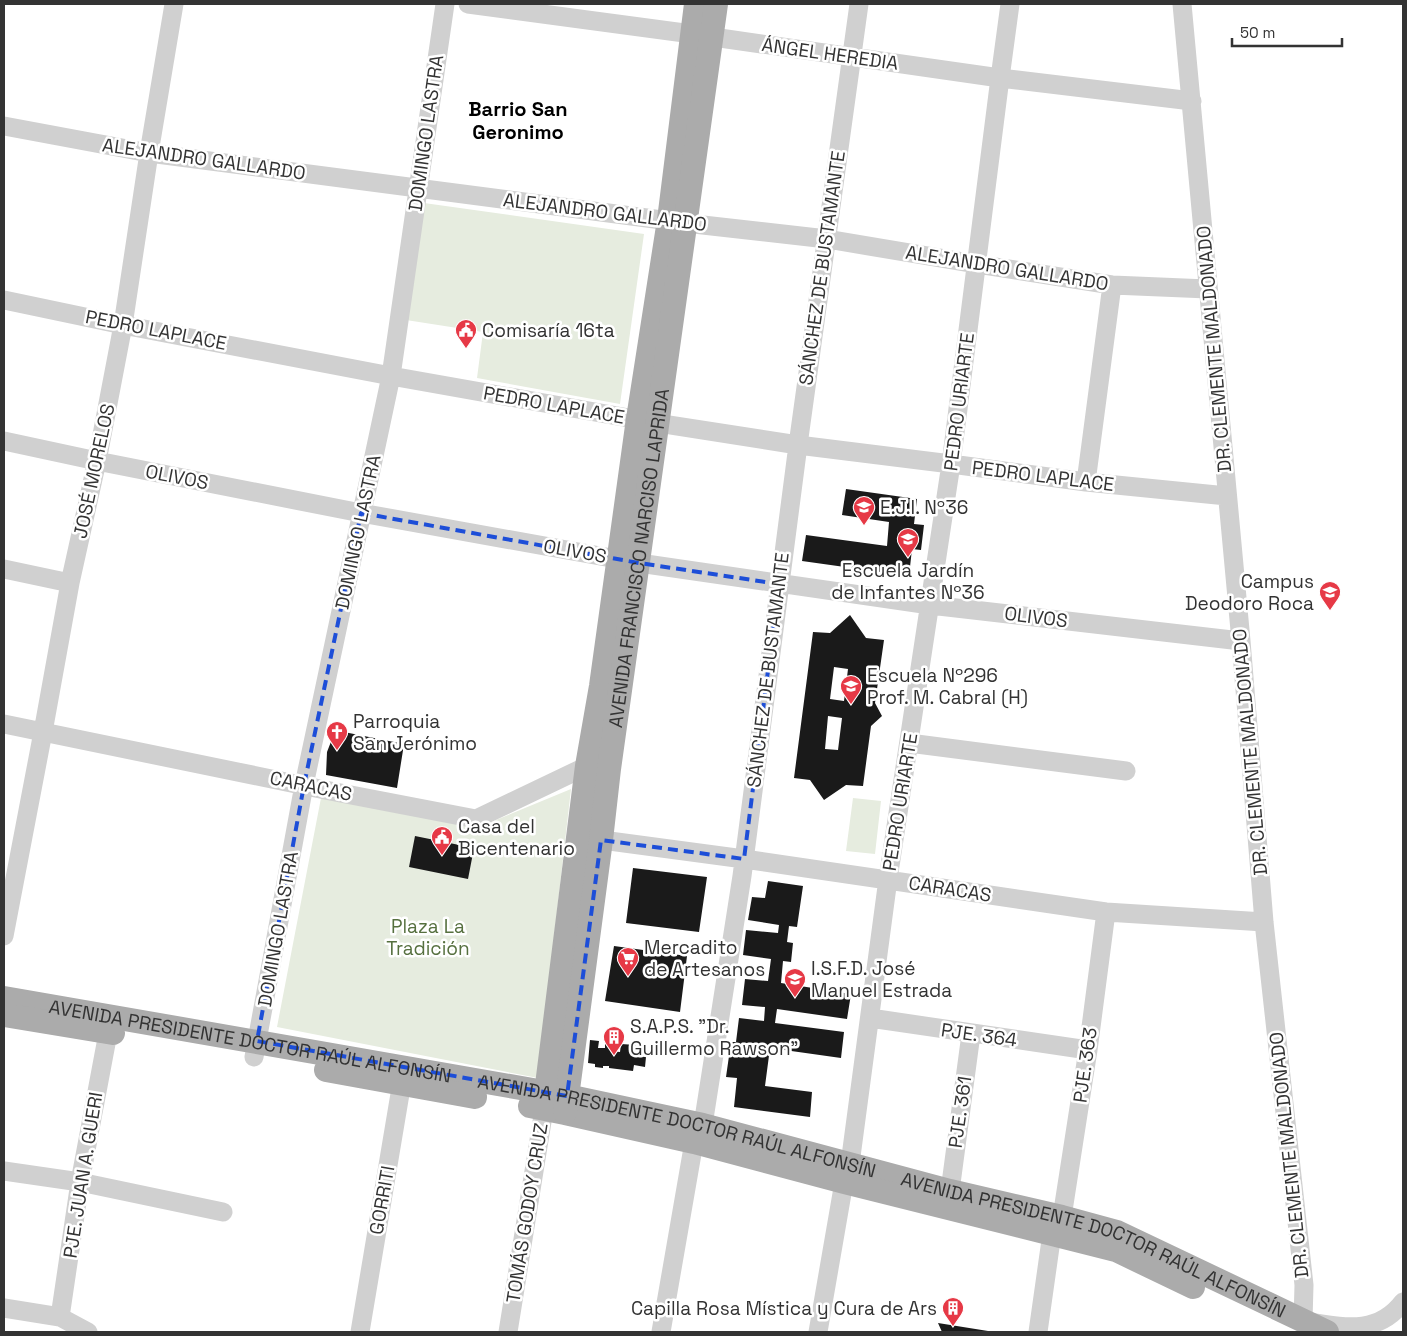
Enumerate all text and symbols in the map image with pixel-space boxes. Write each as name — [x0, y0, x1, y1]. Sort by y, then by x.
scale bar — [1232, 15, 1342, 47]
text: 50 m — [1240, 23, 1275, 42]
street label: ÁNGEL HEREDIA — [760, 32, 900, 76]
street label: DOMINGO LASTRA — [403, 53, 449, 213]
district label: Barrio San Geronimo — [468, 96, 568, 145]
street label: ALEJANDRO GALLARDO — [101, 132, 307, 186]
street label: SÁNCHEZ DE BUSTAMANTE — [793, 149, 851, 387]
street label: ALEJANDRO GALLARDO — [502, 187, 708, 237]
street label: DR. CLEMENTE MALDONADO — [1191, 225, 1237, 473]
street label: ALEJANDRO GALLARDO — [904, 240, 1110, 296]
street label: PEDRO LAPLACE — [83, 304, 229, 356]
public building icon: Comisaría 16ta — [454, 318, 478, 349]
place label: Comisaría 16ta — [482, 318, 615, 343]
street label: PEDRO URIARTE — [938, 331, 980, 473]
street label: PEDRO LAPLACE — [481, 380, 627, 430]
street label: AVENIDA FRANCISCO NARCISO LAPRIDA — [602, 387, 675, 729]
street label: JOSÉ MORELOS — [68, 401, 120, 541]
street label: DOMINGO LASTRA — [329, 452, 387, 612]
street label: PEDRO LAPLACE — [970, 455, 1116, 497]
street label: OLIVOS — [143, 459, 211, 495]
school or university icon: E.J.I. Nº36 — [852, 495, 876, 526]
place label: E.J.I. Nº36 — [880, 495, 968, 520]
school or university icon: Escuela Jardín de Infantes Nº36 — [896, 527, 920, 558]
street label: OLIVOS — [542, 533, 608, 569]
street label: SÁNCHEZ DE BUSTAMANTE — [741, 551, 795, 789]
place label: Escuela Jardín de Infantes Nº36 — [831, 558, 985, 605]
place label: Campus Deodoro Roca — [1185, 569, 1314, 616]
school or university icon: Campus Deodoro Roca — [1318, 580, 1342, 611]
street label: OLIVOS — [1003, 601, 1069, 633]
street label: DR. CLEMENTE MALDONADO — [1227, 628, 1273, 876]
place label: Escuela Nº296 Prof. M. Cabral (H) — [867, 663, 1028, 710]
school or university icon: Escuela Nº296 Prof. M. Cabral (H) — [839, 674, 863, 705]
place label: Parroquia San Jerónimo — [353, 709, 477, 756]
church icon: Parroquia San Jerónimo — [325, 720, 349, 751]
street label: PEDRO URIARTE — [877, 731, 923, 873]
street label: CARACAS — [268, 765, 354, 807]
place label: Casa del Bicentenario — [458, 814, 575, 861]
public building icon: Casa del Bicentenario — [430, 825, 454, 856]
street label: DOMINGO LASTRA — [252, 849, 304, 1009]
street label: CARACAS — [907, 870, 993, 908]
park label: Plaza La Tradición — [386, 914, 470, 961]
place label: Mercadito de Artesanos — [644, 935, 765, 982]
supermarket icon: Mercadito de Artesanos — [616, 946, 640, 977]
place label: I.S.F.D. José Manuel Estrada — [811, 956, 952, 1003]
school or university icon: I.S.F.D. José Manuel Estrada — [783, 967, 807, 998]
street label: AVENIDA PRESIDENTE DOCTOR RAÚL ALFONSÍN — [47, 994, 453, 1088]
place label: S.A.P.S. "Dr. Guillermo Rawson" — [630, 1014, 798, 1061]
street label: PJE. 364 — [939, 1017, 1019, 1053]
building icon: S.A.P.S. "Dr. Guillermo Rawson" — [602, 1025, 626, 1056]
street label: PJE. 363 — [1067, 1026, 1103, 1104]
street label: DR. CLEMENTE MALDONADO — [1264, 1031, 1314, 1279]
street label: AVENIDA PRESIDENTE DOCTOR RAÚL ALFONSÍN — [476, 1068, 879, 1183]
street label: PJE. 361 — [943, 1074, 977, 1150]
street label: PJE. JUAN A. GUERI — [58, 1090, 108, 1260]
street label: TOMÁS GODOY CRUZ — [500, 1121, 554, 1305]
street label: GORRITI — [364, 1164, 400, 1236]
street label: AVENIDA PRESIDENTE DOCTOR RAÚL ALFONSÍN — [898, 1166, 1290, 1323]
place label: Capilla Rosa Mística y Cura de Ars — [631, 1296, 937, 1321]
building icon: Capilla Rosa Mística y Cura de Ars — [941, 1296, 965, 1327]

